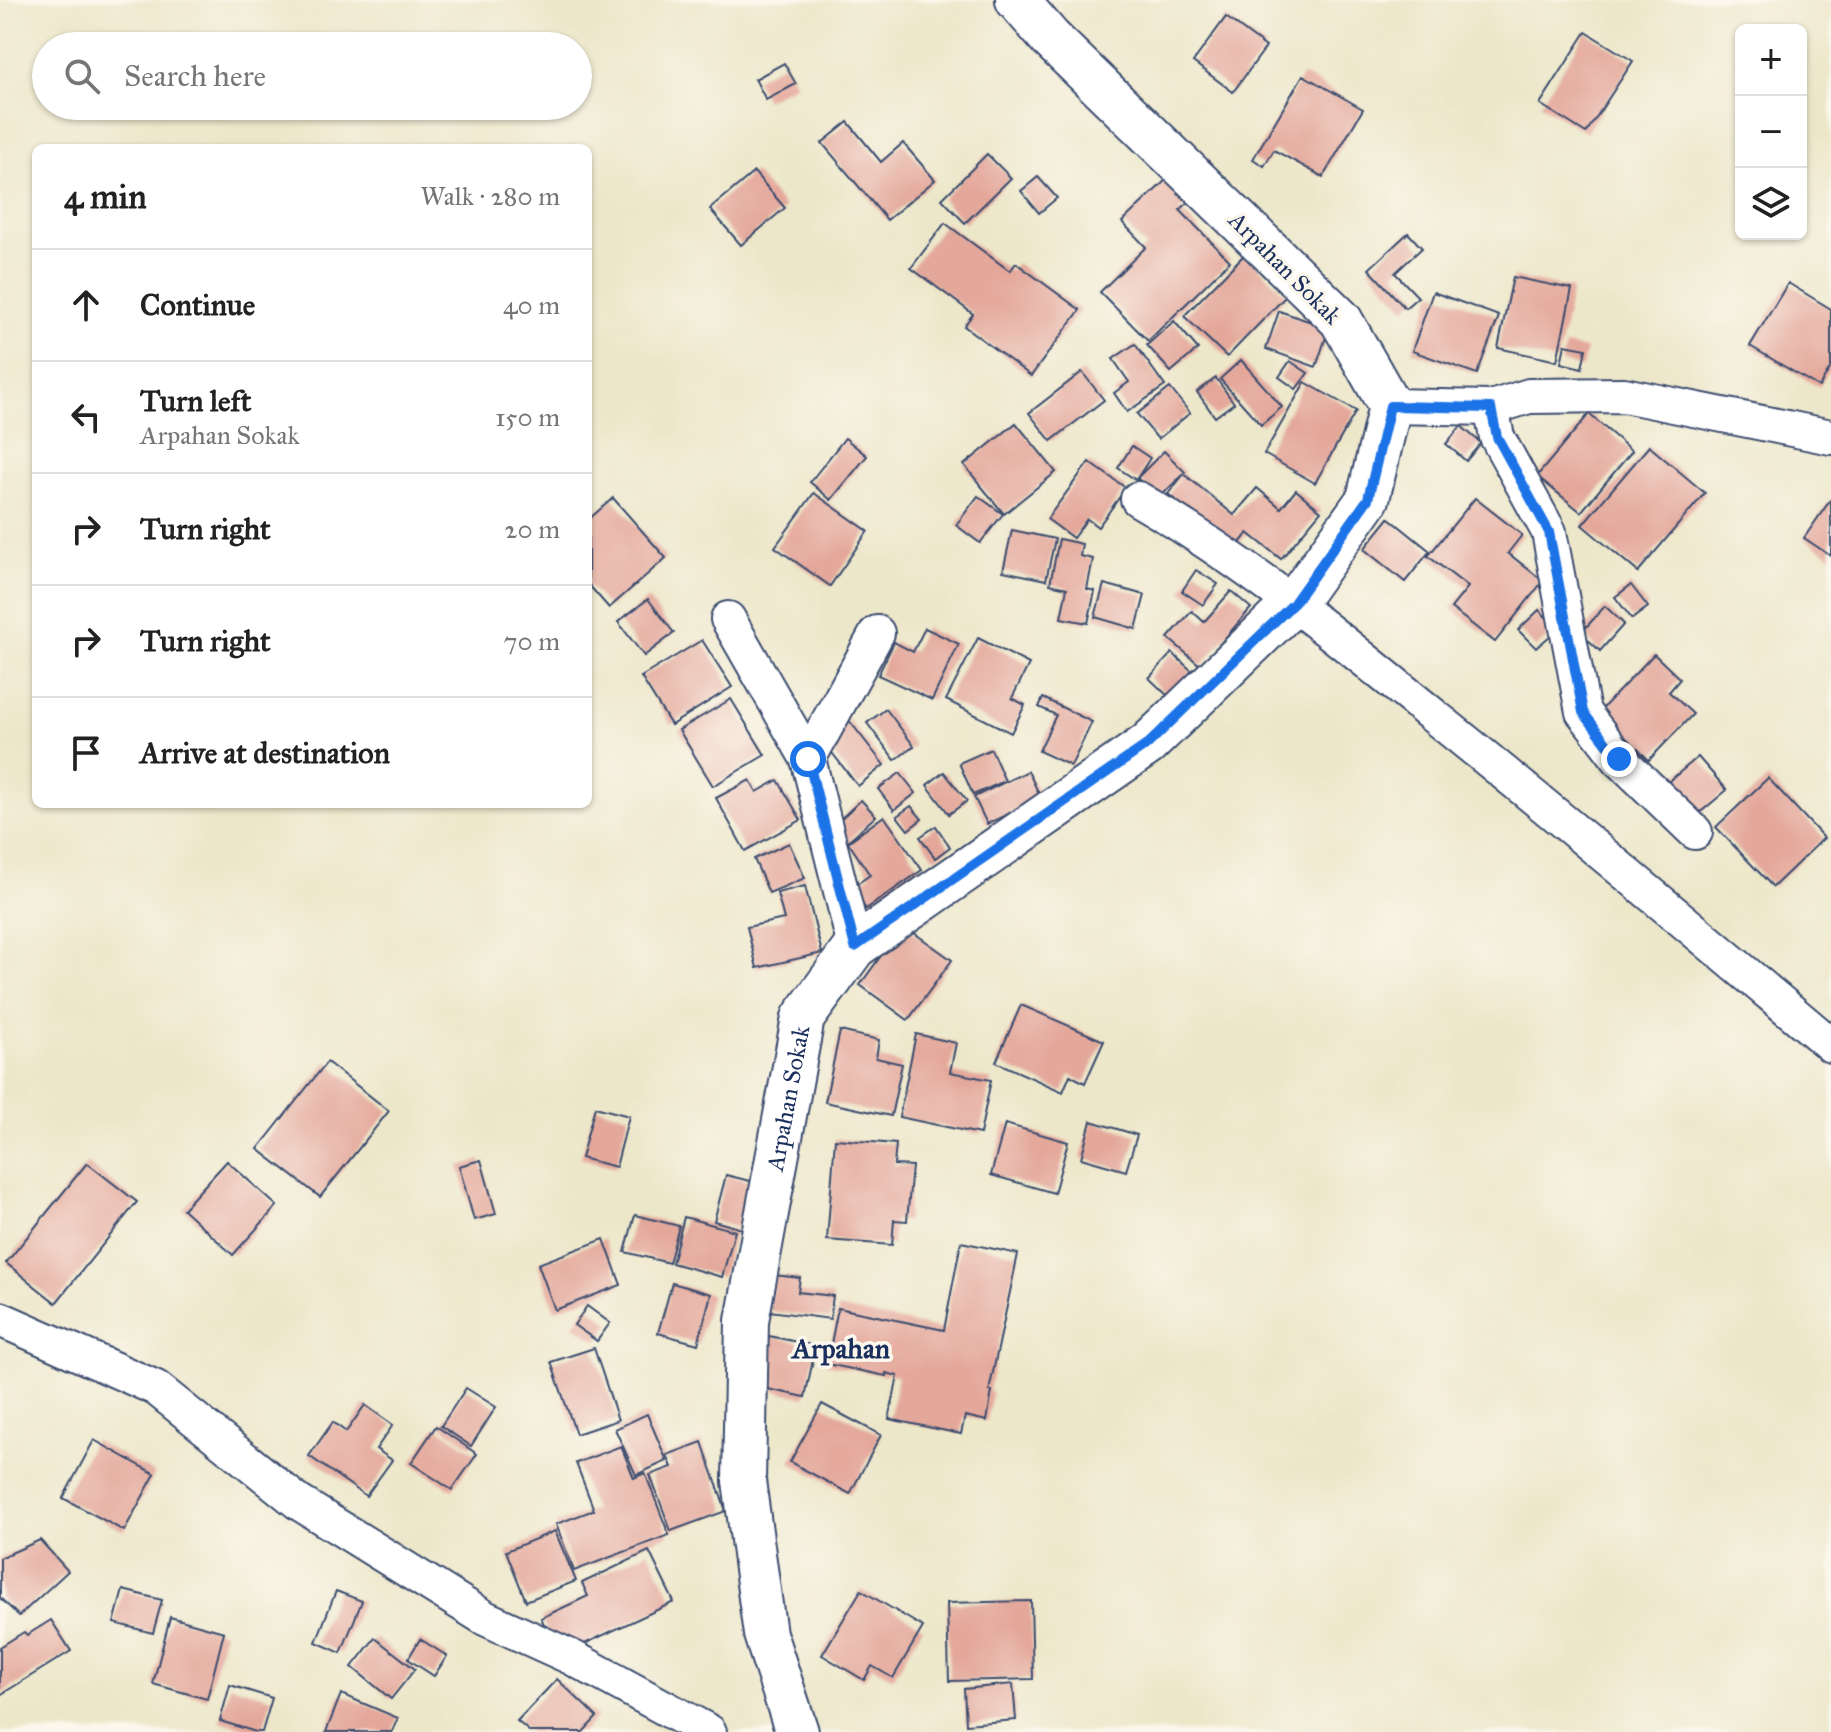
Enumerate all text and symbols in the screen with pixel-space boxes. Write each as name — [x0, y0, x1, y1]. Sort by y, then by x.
map controls — [1735, 24, 1807, 240]
button: + — [1735, 24, 1807, 96]
search box — [32, 32, 592, 120]
icon: search — [60, 54, 104, 98]
text: Search here — [124, 58, 266, 94]
button: − — [1735, 96, 1807, 168]
button: layers — [1735, 168, 1807, 240]
text: 4 min — [64, 176, 147, 217]
text: Walk · 280 m — [420, 180, 560, 212]
street label: Arpahan Sokak — [1222, 205, 1348, 331]
icon: ahead — [64, 283, 108, 327]
text: Continue — [140, 287, 255, 323]
text: 40 m — [503, 289, 560, 321]
text: Turn left — [140, 383, 251, 419]
icon: left — [64, 395, 108, 439]
text: 150 m — [495, 401, 560, 433]
text: Arpahan Sokak — [140, 419, 300, 451]
icon: right — [64, 507, 108, 551]
text: Turn right — [140, 511, 271, 547]
text: 20 m — [505, 513, 560, 545]
icon: right — [64, 619, 108, 663]
text: Turn right — [140, 623, 271, 659]
text: 70 m — [504, 625, 560, 657]
icon: arrive — [64, 731, 108, 775]
text: Arrive at destination — [140, 735, 390, 771]
route start — [790, 741, 826, 777]
route end — [1601, 741, 1637, 777]
street label: Arpahan Sokak — [760, 1022, 816, 1174]
district label: Arpahan — [790, 1331, 890, 1366]

